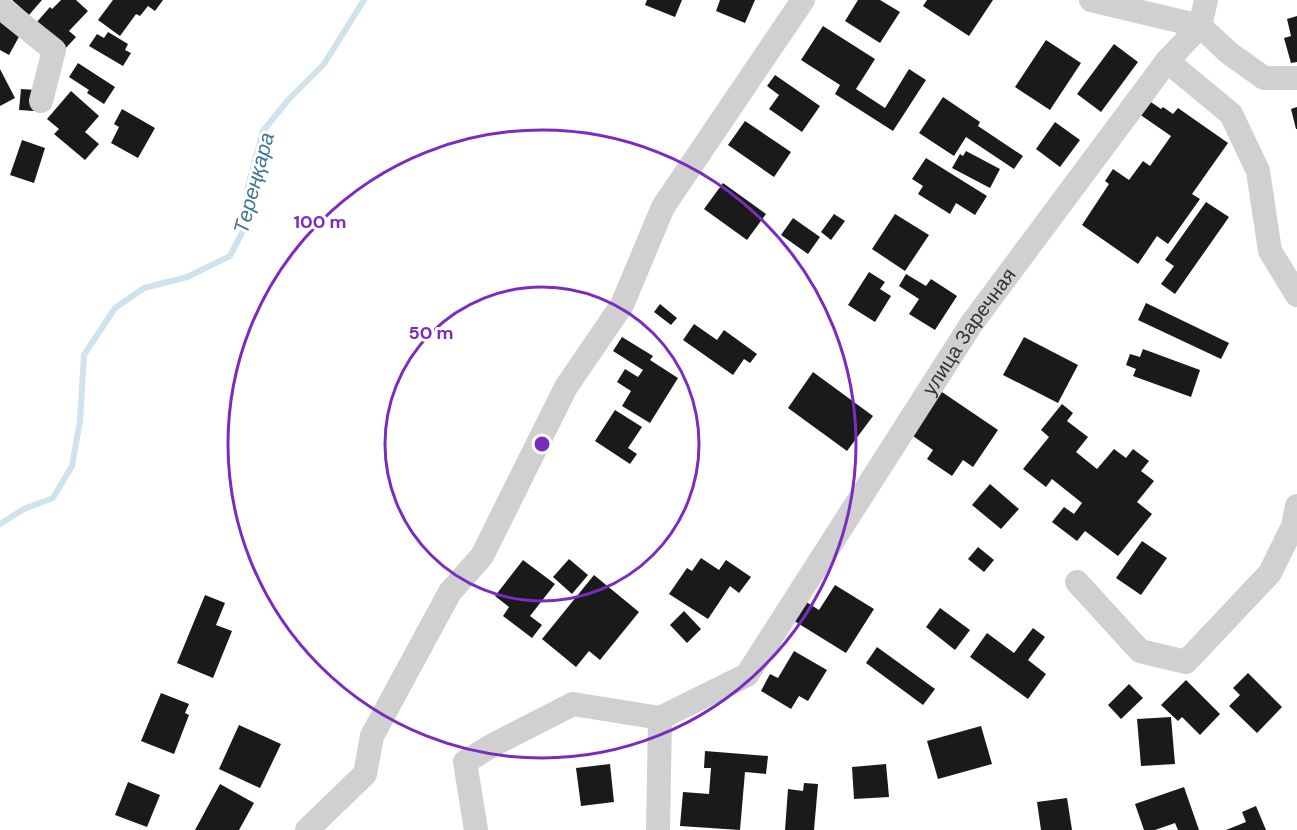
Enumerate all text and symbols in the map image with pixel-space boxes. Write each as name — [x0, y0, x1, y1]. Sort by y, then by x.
water label: Тереңқара — [227, 129, 281, 237]
text: 100 m — [293, 210, 347, 234]
street label: улица Заречная — [916, 263, 1022, 400]
text: 50 m — [408, 321, 454, 345]
centre of rings — [532, 434, 552, 454]

